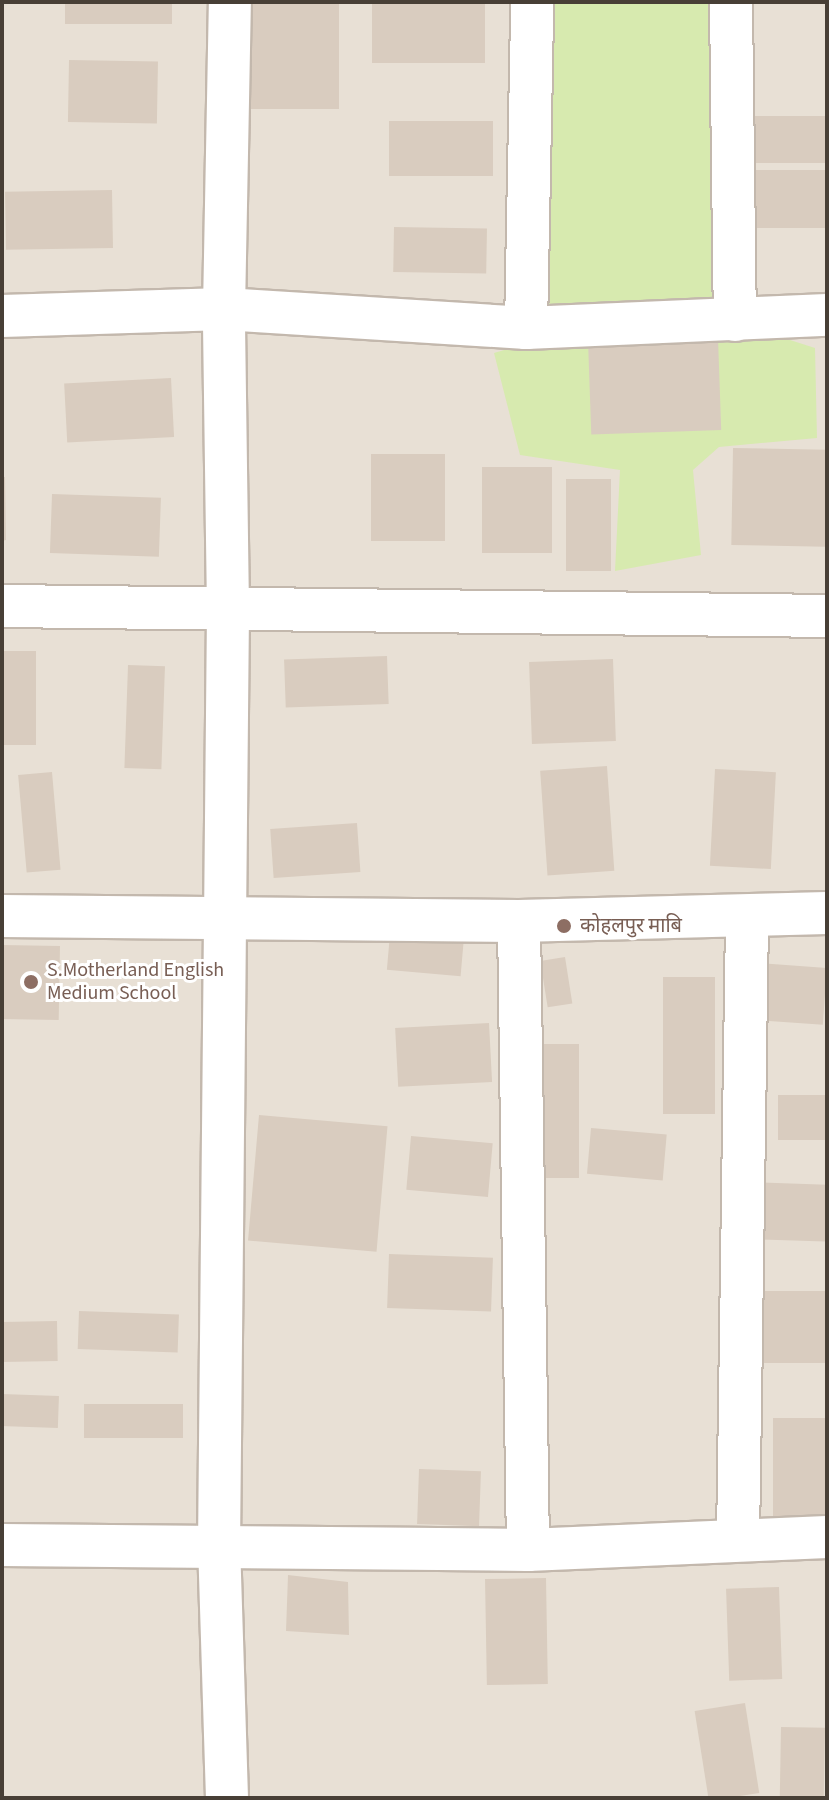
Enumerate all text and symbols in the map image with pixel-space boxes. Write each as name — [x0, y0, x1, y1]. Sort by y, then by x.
place label: कोहलपुर माबि — [580, 914, 682, 938]
marker: कोहलपुर माबि — [555, 917, 573, 935]
place label: S.Motherland English Medium School — [47, 958, 224, 1005]
marker: S.Motherland English Medium School — [22, 973, 40, 991]

